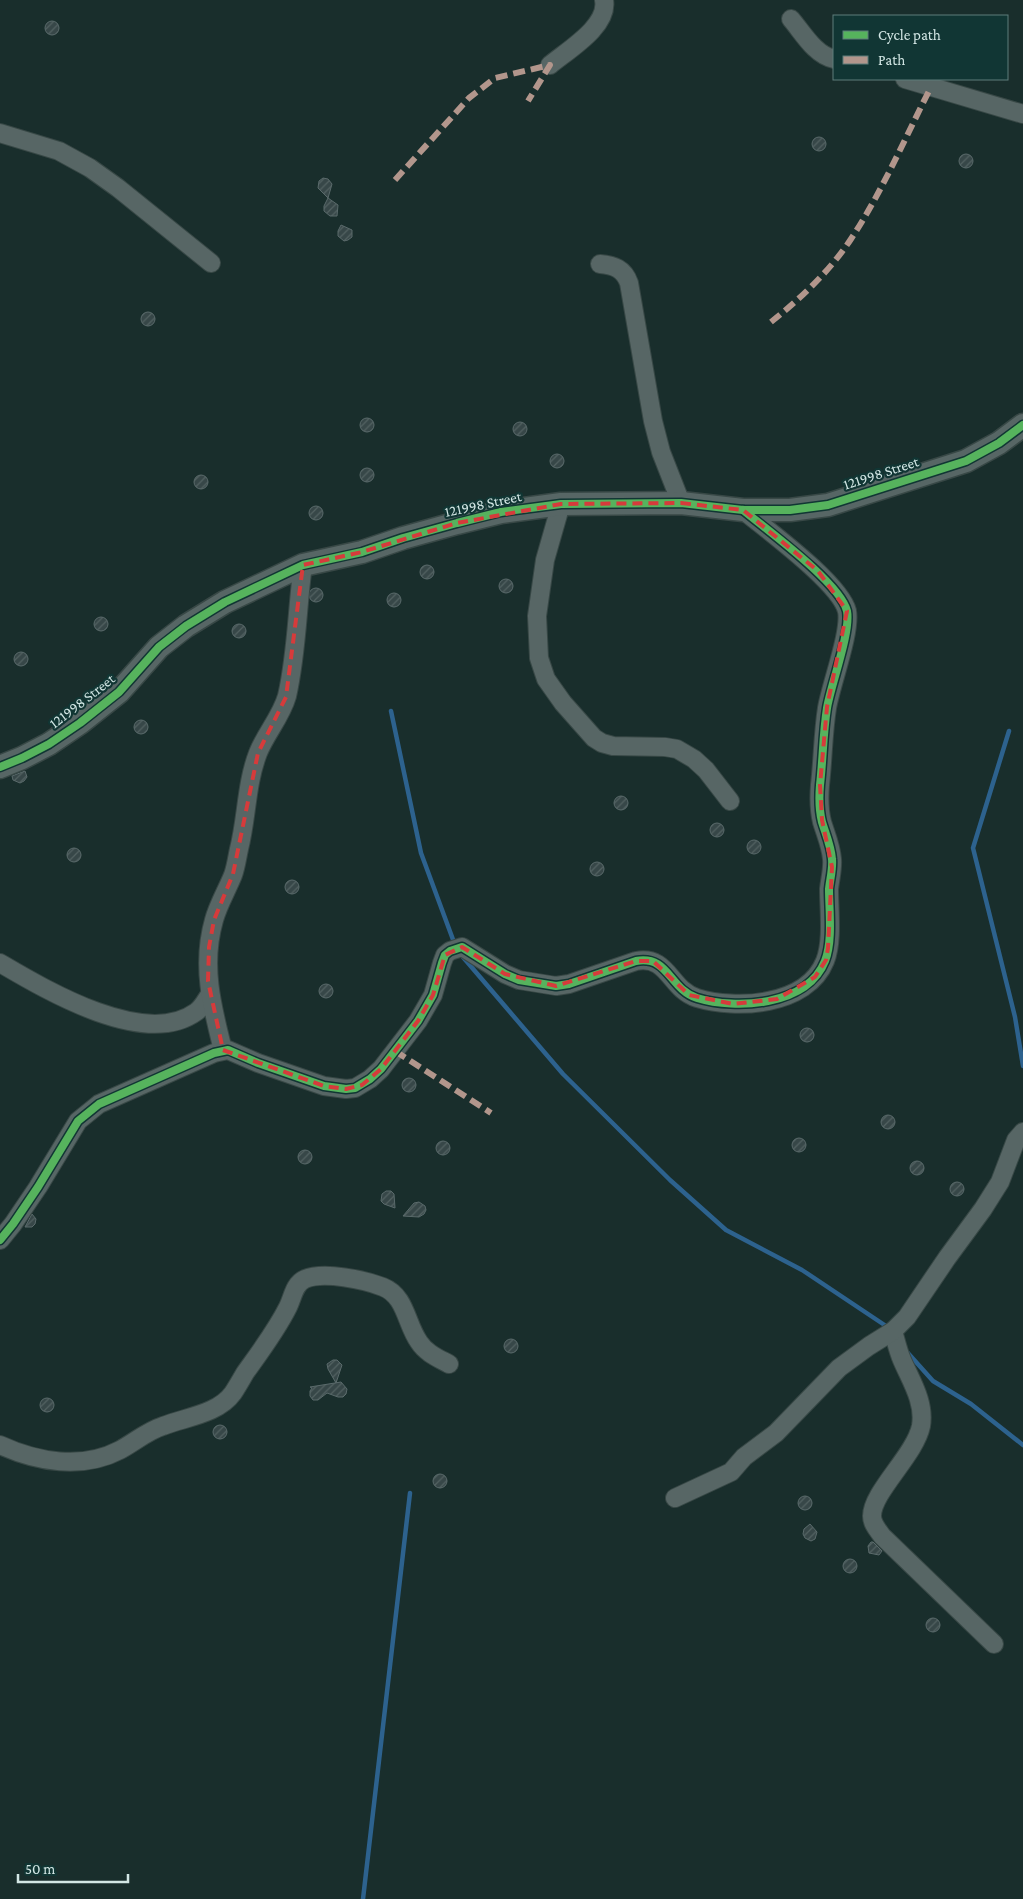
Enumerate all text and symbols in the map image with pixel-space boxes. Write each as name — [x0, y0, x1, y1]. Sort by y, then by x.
legend — [833, 15, 1008, 80]
text: Cycle path — [878, 27, 941, 44]
text: Path — [878, 52, 905, 68]
street label: 121998 Street — [841, 453, 922, 493]
street label: 121998 Street — [443, 488, 524, 520]
street label: 121998 Street — [46, 670, 119, 731]
scale bar — [18, 1852, 128, 1884]
text: 50 m — [25, 1861, 55, 1877]

